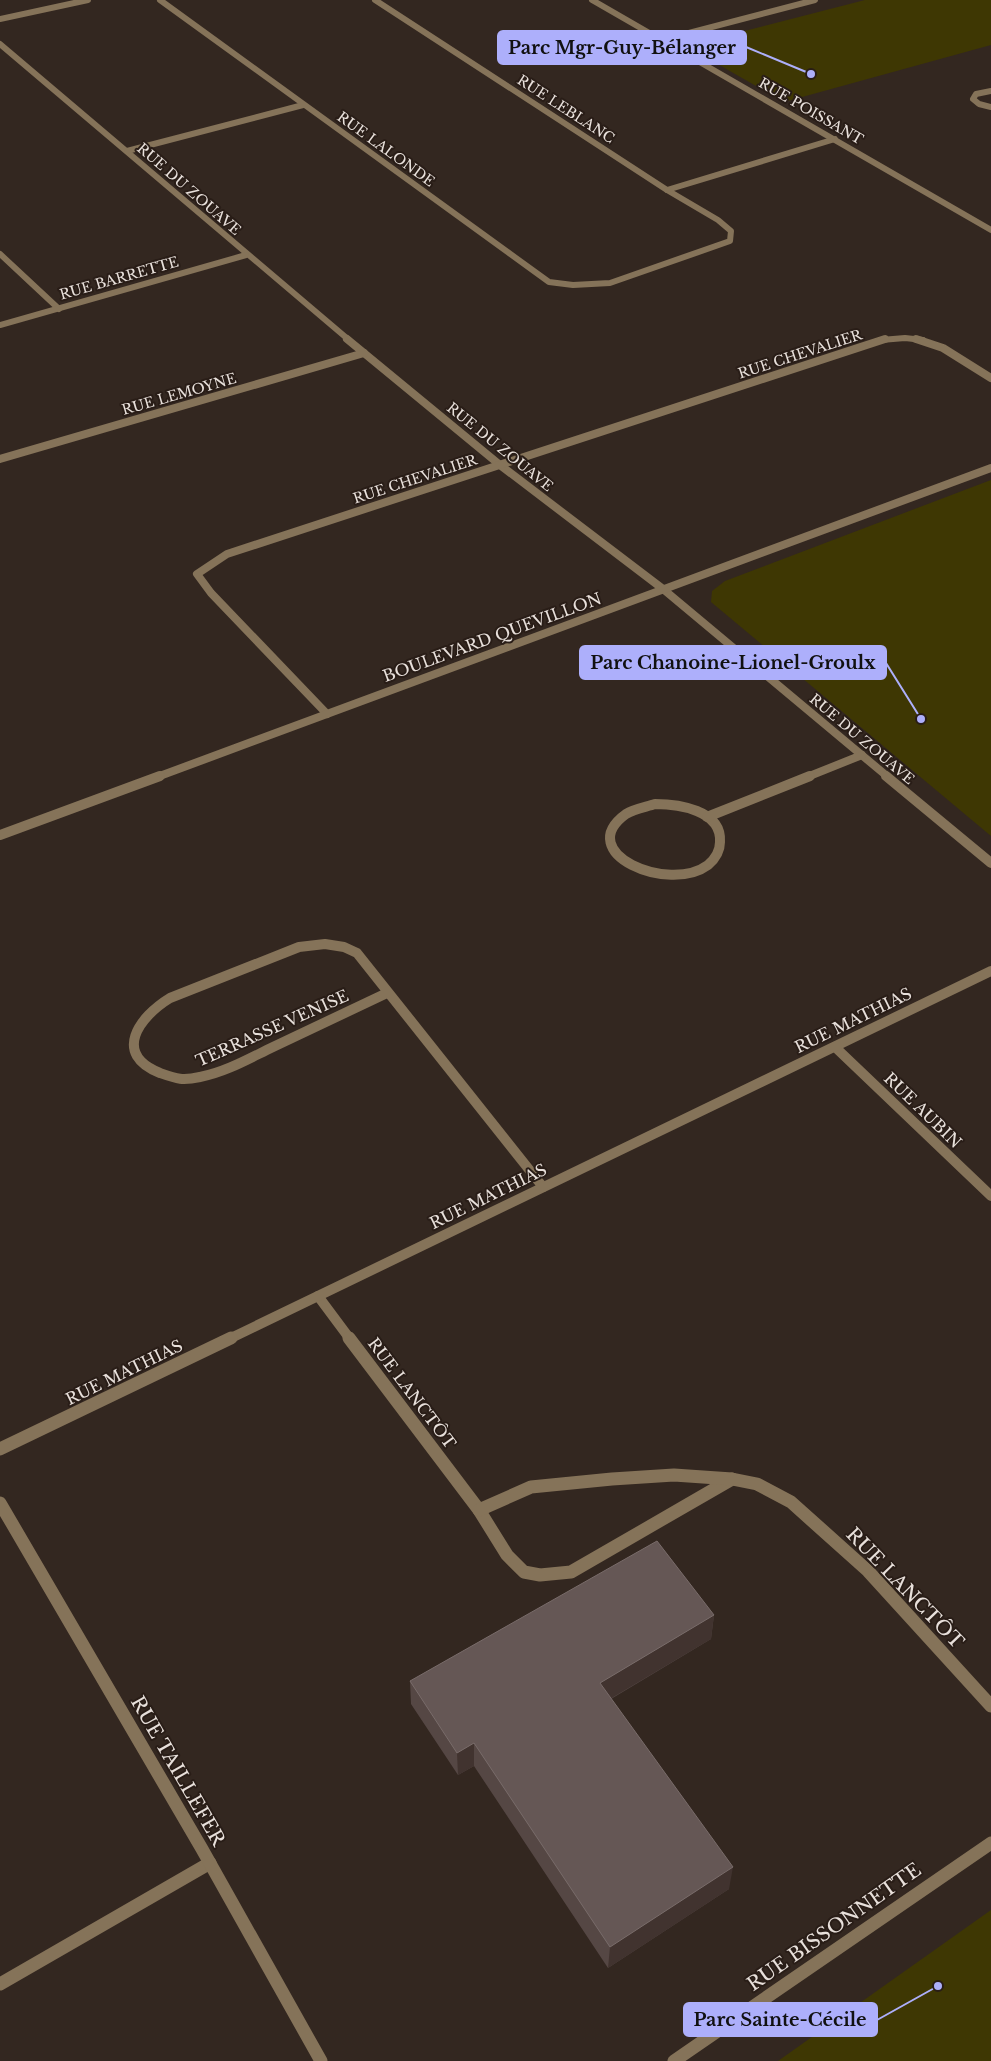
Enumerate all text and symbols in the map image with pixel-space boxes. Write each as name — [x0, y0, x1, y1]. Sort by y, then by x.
callout: Parc Mgr-Guy-Bélanger — [498, 31, 746, 64]
text: Parc Mgr-Guy-Bélanger — [508, 37, 736, 59]
street label: RUE LEBLANC — [514, 71, 618, 147]
street label: RUE POISSANT — [755, 74, 867, 148]
street label: RUE LALONDE — [334, 108, 438, 190]
street label: RUE DU ZOUAVE — [133, 139, 245, 239]
street label: RUE BARRETTE — [57, 252, 181, 304]
street label: RUE CHEVALIER — [736, 325, 865, 383]
street label: RUE LEMOYNE — [120, 369, 238, 419]
street label: RUE DU ZOUAVE — [443, 399, 557, 495]
street label: RUE CHEVALIER — [351, 450, 480, 508]
street label: BOULEVARD QUEVILLON — [380, 588, 604, 686]
callout: Parc Chanoine-Lionel-Groulx — [580, 646, 886, 679]
text: Parc Chanoine-Lionel-Groulx — [590, 652, 876, 674]
street label: RUE DU ZOUAVE — [806, 690, 918, 788]
street label: RUE MATHIAS — [791, 983, 915, 1057]
street label: TERRASSE VENISE — [192, 985, 352, 1071]
street label: RUE AUBIN — [880, 1068, 966, 1152]
street label: RUE MATHIAS — [426, 1159, 550, 1233]
street label: RUE LANCTÔT — [364, 1334, 460, 1453]
street label: RUE MATHIAS — [62, 1335, 186, 1409]
street label: RUE LANCTÔT — [842, 1523, 968, 1653]
street label: RUE TAILLEFER — [126, 1692, 231, 1851]
street label: RUE BISSONNETTE — [743, 1858, 925, 1996]
callout: Parc Sainte-Cécile — [684, 2003, 877, 2036]
text: Parc Sainte-Cécile — [693, 2009, 867, 2031]

